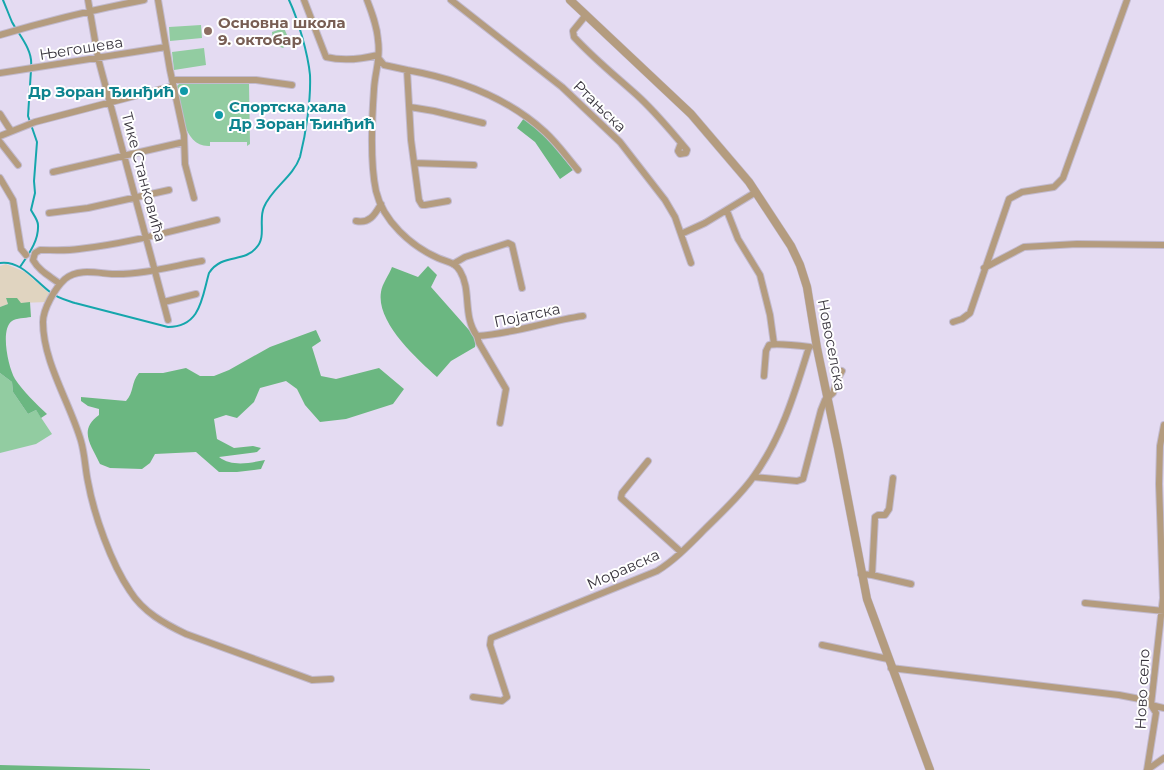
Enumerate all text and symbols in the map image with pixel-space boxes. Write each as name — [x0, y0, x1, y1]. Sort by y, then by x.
place label: Основна школа 9. октобар — [218, 13, 346, 49]
marker: Основна школа 9. октобар — [202, 25, 214, 37]
street label: Његошева — [38, 32, 124, 64]
street label: Ртањска — [570, 76, 630, 136]
place label: Др Зоран Ђинђић — [28, 82, 174, 101]
marker: Др Зоран Ђинђић — [178, 85, 190, 97]
place label: Спортска хала Др Зоран Ђинђић — [229, 97, 375, 133]
marker: Спортска хала Др Зоран Ђинђић — [213, 109, 225, 121]
street label: Тике Станковића — [118, 110, 170, 244]
street label: Новоселска — [814, 297, 850, 393]
street label: Појатска — [492, 299, 562, 331]
street label: Моравска — [584, 544, 662, 594]
street label: Ново село — [1130, 648, 1154, 730]

